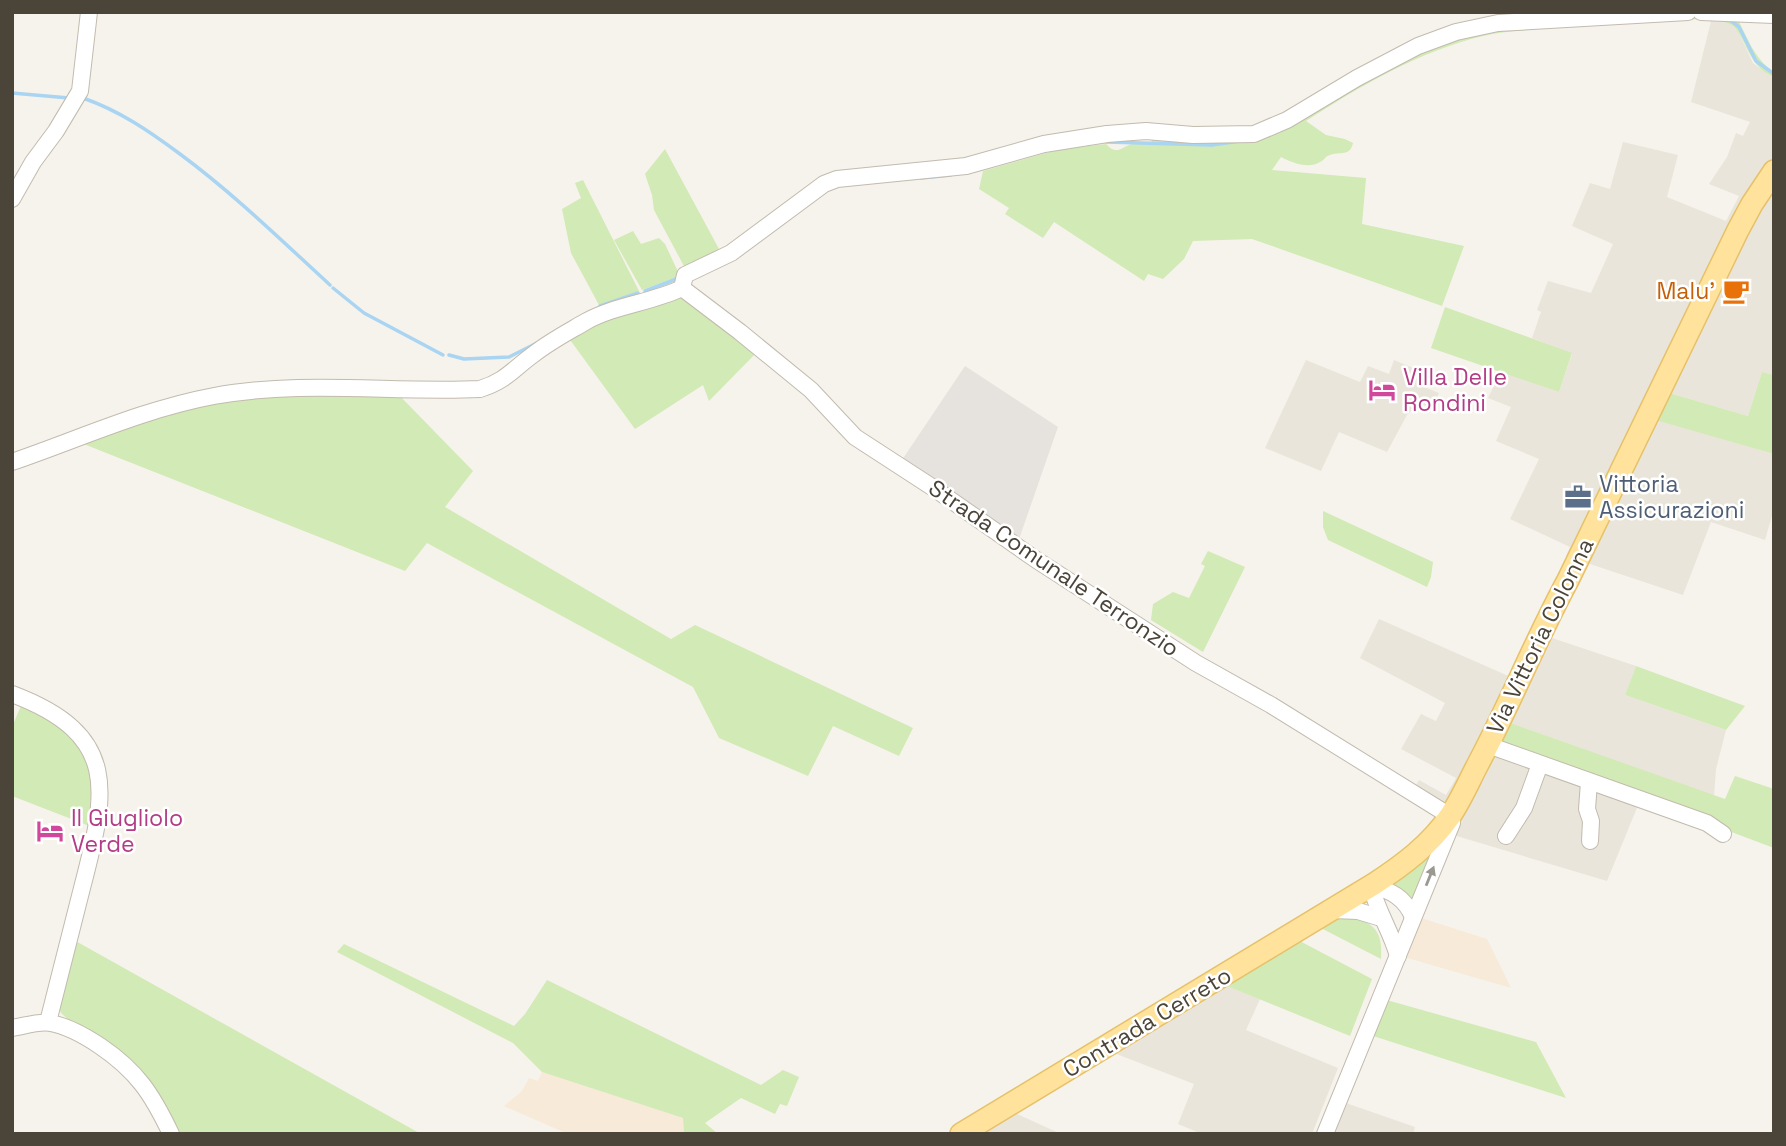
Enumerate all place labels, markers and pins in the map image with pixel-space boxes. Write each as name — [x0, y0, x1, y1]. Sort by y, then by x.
place label: Malu' — [1656, 276, 1715, 306]
cafe icon: Malu' — [1721, 276, 1751, 306]
place label: Villa Delle Rondini — [1403, 362, 1507, 418]
hotel icon: Villa Delle Rondini — [1367, 375, 1397, 405]
place label: Vittoria Assicurazioni — [1599, 469, 1744, 525]
office icon: Vittoria Assicurazioni — [1563, 482, 1593, 512]
place label: Il Giugliolo Verde — [71, 803, 183, 859]
hotel icon: Il Giugliolo Verde — [35, 816, 65, 846]

